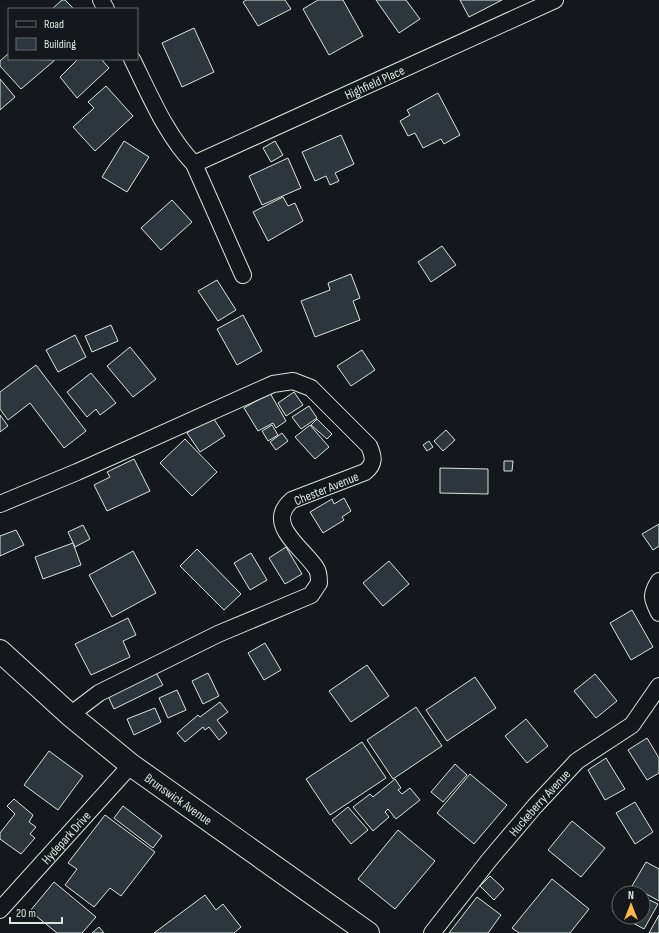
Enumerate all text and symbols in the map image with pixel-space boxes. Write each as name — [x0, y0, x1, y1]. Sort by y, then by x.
legend — [8, 8, 138, 60]
text: Road — [44, 17, 64, 32]
text: Building — [44, 37, 76, 52]
street label: Highfield Place — [342, 63, 407, 104]
street label: Chester Avenue — [292, 469, 361, 509]
street label: Huckeberry Avenue — [506, 766, 574, 840]
street label: Brunswick Avenue — [141, 770, 215, 829]
street label: Hydepark Drive — [38, 808, 95, 868]
north arrow — [611, 885, 651, 925]
text: N — [628, 889, 634, 902]
scale bar — [10, 899, 62, 925]
text: 20 m — [16, 906, 36, 921]

